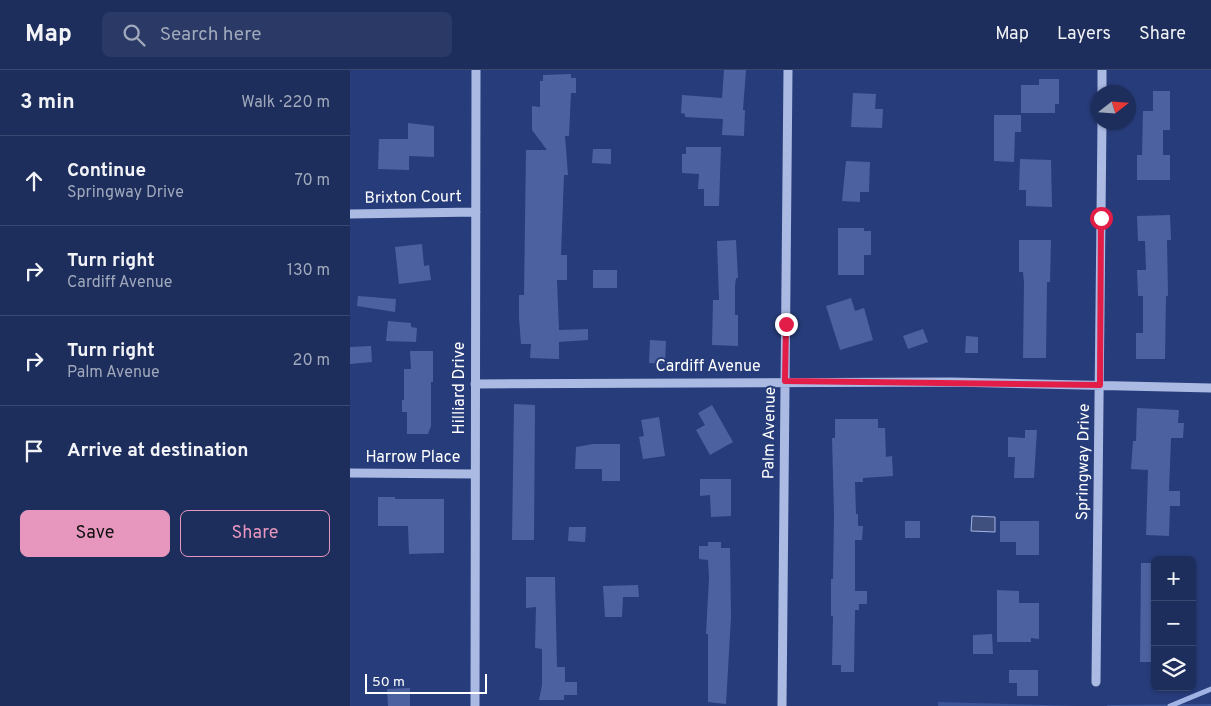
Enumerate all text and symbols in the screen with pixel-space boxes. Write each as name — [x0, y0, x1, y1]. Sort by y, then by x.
search box — [102, 12, 452, 57]
text: Map — [25, 20, 72, 50]
icon: search — [120, 21, 148, 49]
text: Search here — [160, 23, 261, 47]
text: Map — [995, 23, 1029, 46]
text: Layers — [1057, 23, 1111, 46]
text: Share — [1139, 23, 1186, 46]
north arrow — [1091, 85, 1136, 130]
text: 3 min — [20, 89, 75, 116]
text: Walk · 220 m — [241, 93, 330, 113]
text: Continue — [67, 159, 146, 183]
icon: ahead — [20, 167, 48, 195]
text: 70 m — [295, 171, 330, 191]
text: Springway Drive — [67, 183, 184, 203]
street label: Brixton Court — [364, 187, 462, 209]
route start — [1090, 207, 1113, 230]
text: Turn right — [67, 249, 155, 273]
icon: right — [20, 257, 48, 285]
text: 130 m — [287, 261, 330, 281]
text: Cardiff Avenue — [67, 273, 172, 293]
route end — [775, 313, 798, 336]
text: Turn right — [67, 339, 155, 363]
street label: Hilliard Drive — [450, 342, 470, 434]
icon: right — [20, 347, 48, 375]
text: 20 m — [293, 351, 330, 371]
street label: Cardiff Avenue — [655, 357, 761, 377]
text: Palm Avenue — [67, 363, 160, 383]
street label: Palm Avenue — [759, 387, 781, 479]
street label: Springway Drive — [1073, 403, 1095, 521]
icon: arrive — [20, 437, 48, 465]
text: Arrive at destination — [67, 439, 248, 463]
street label: Harrow Place — [366, 448, 460, 468]
button: Save — [20, 510, 170, 557]
button: Share — [180, 510, 330, 557]
map controls — [1151, 556, 1196, 691]
button: + — [1151, 556, 1196, 601]
button: − — [1151, 601, 1196, 646]
button: layers — [1151, 646, 1196, 691]
scale bar — [365, 671, 488, 694]
text: 50 m — [372, 674, 405, 691]

